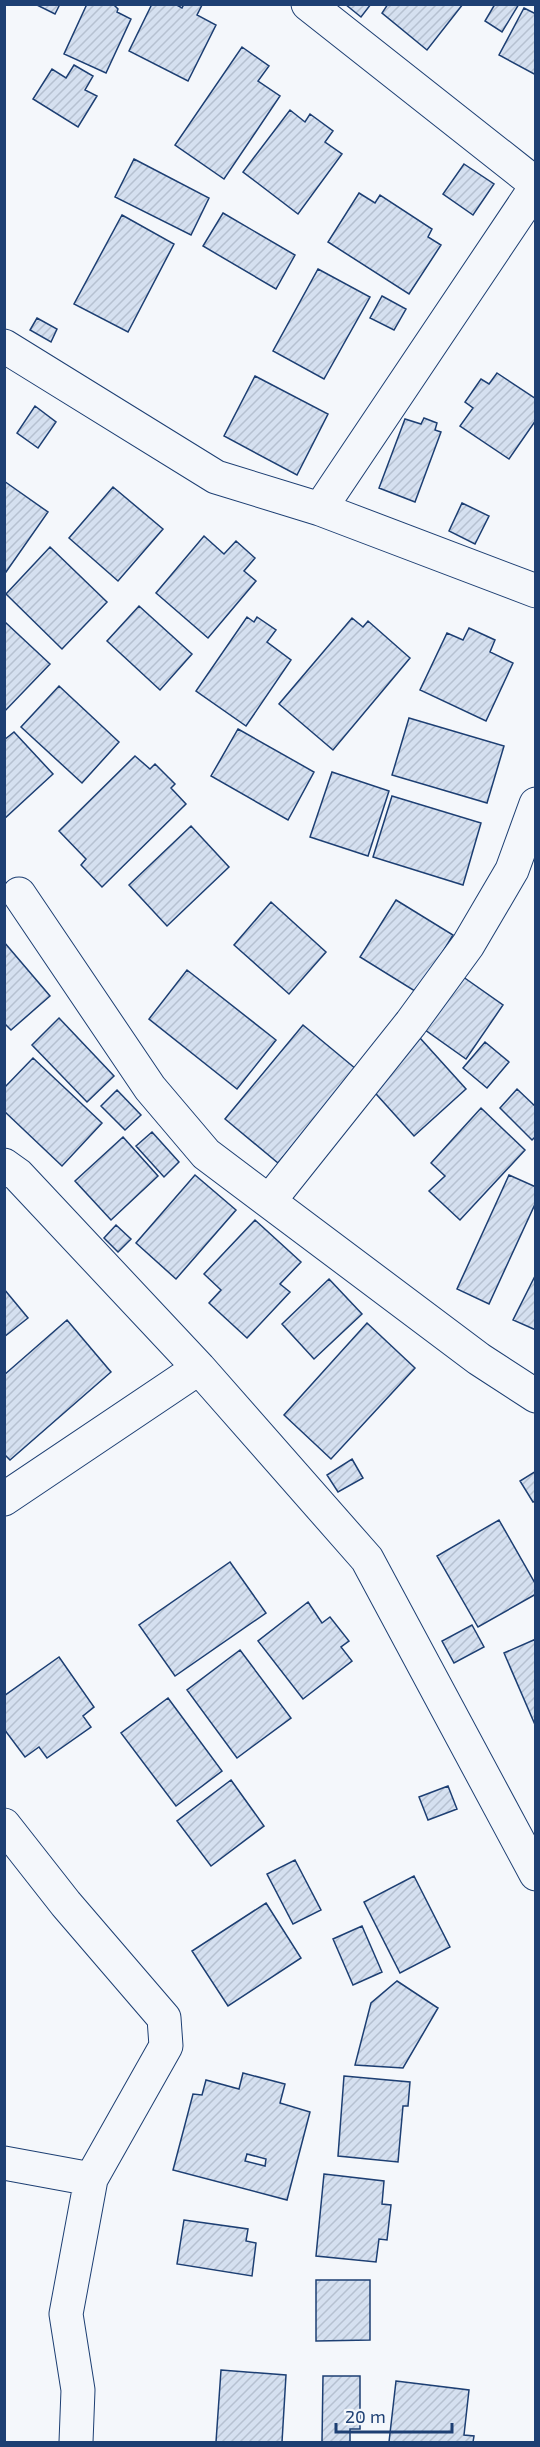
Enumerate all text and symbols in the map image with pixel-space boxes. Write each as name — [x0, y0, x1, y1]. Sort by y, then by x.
scale bar — [336, 2396, 452, 2434]
text: 20 m — [345, 2405, 386, 2427]

